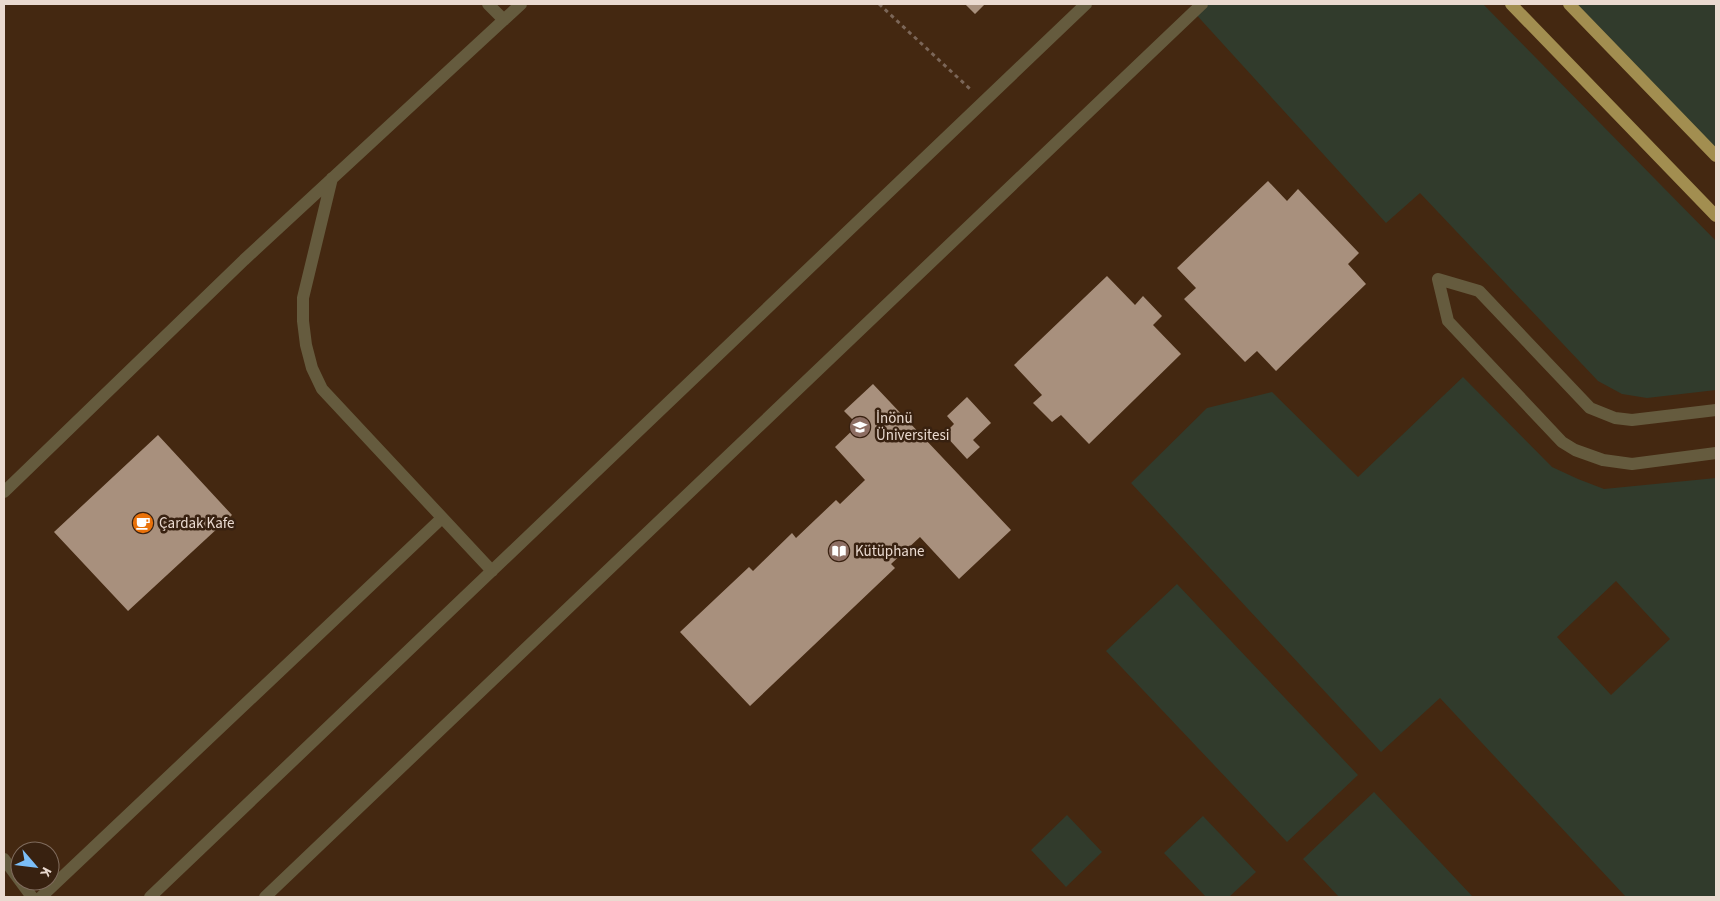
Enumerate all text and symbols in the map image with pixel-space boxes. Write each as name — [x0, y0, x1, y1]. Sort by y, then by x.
place label: İnönü Üniversitesi — [876, 408, 949, 446]
school or university icon: İnönü Üniversitesi — [848, 415, 872, 439]
cafe icon: Çardak Kafe — [131, 511, 155, 535]
place label: Çardak Kafe — [159, 513, 234, 534]
library icon: Kütüphane — [827, 539, 851, 563]
place label: Kütüphane — [855, 541, 925, 562]
north arrow — [10, 841, 60, 891]
text: K — [35, 863, 56, 880]

